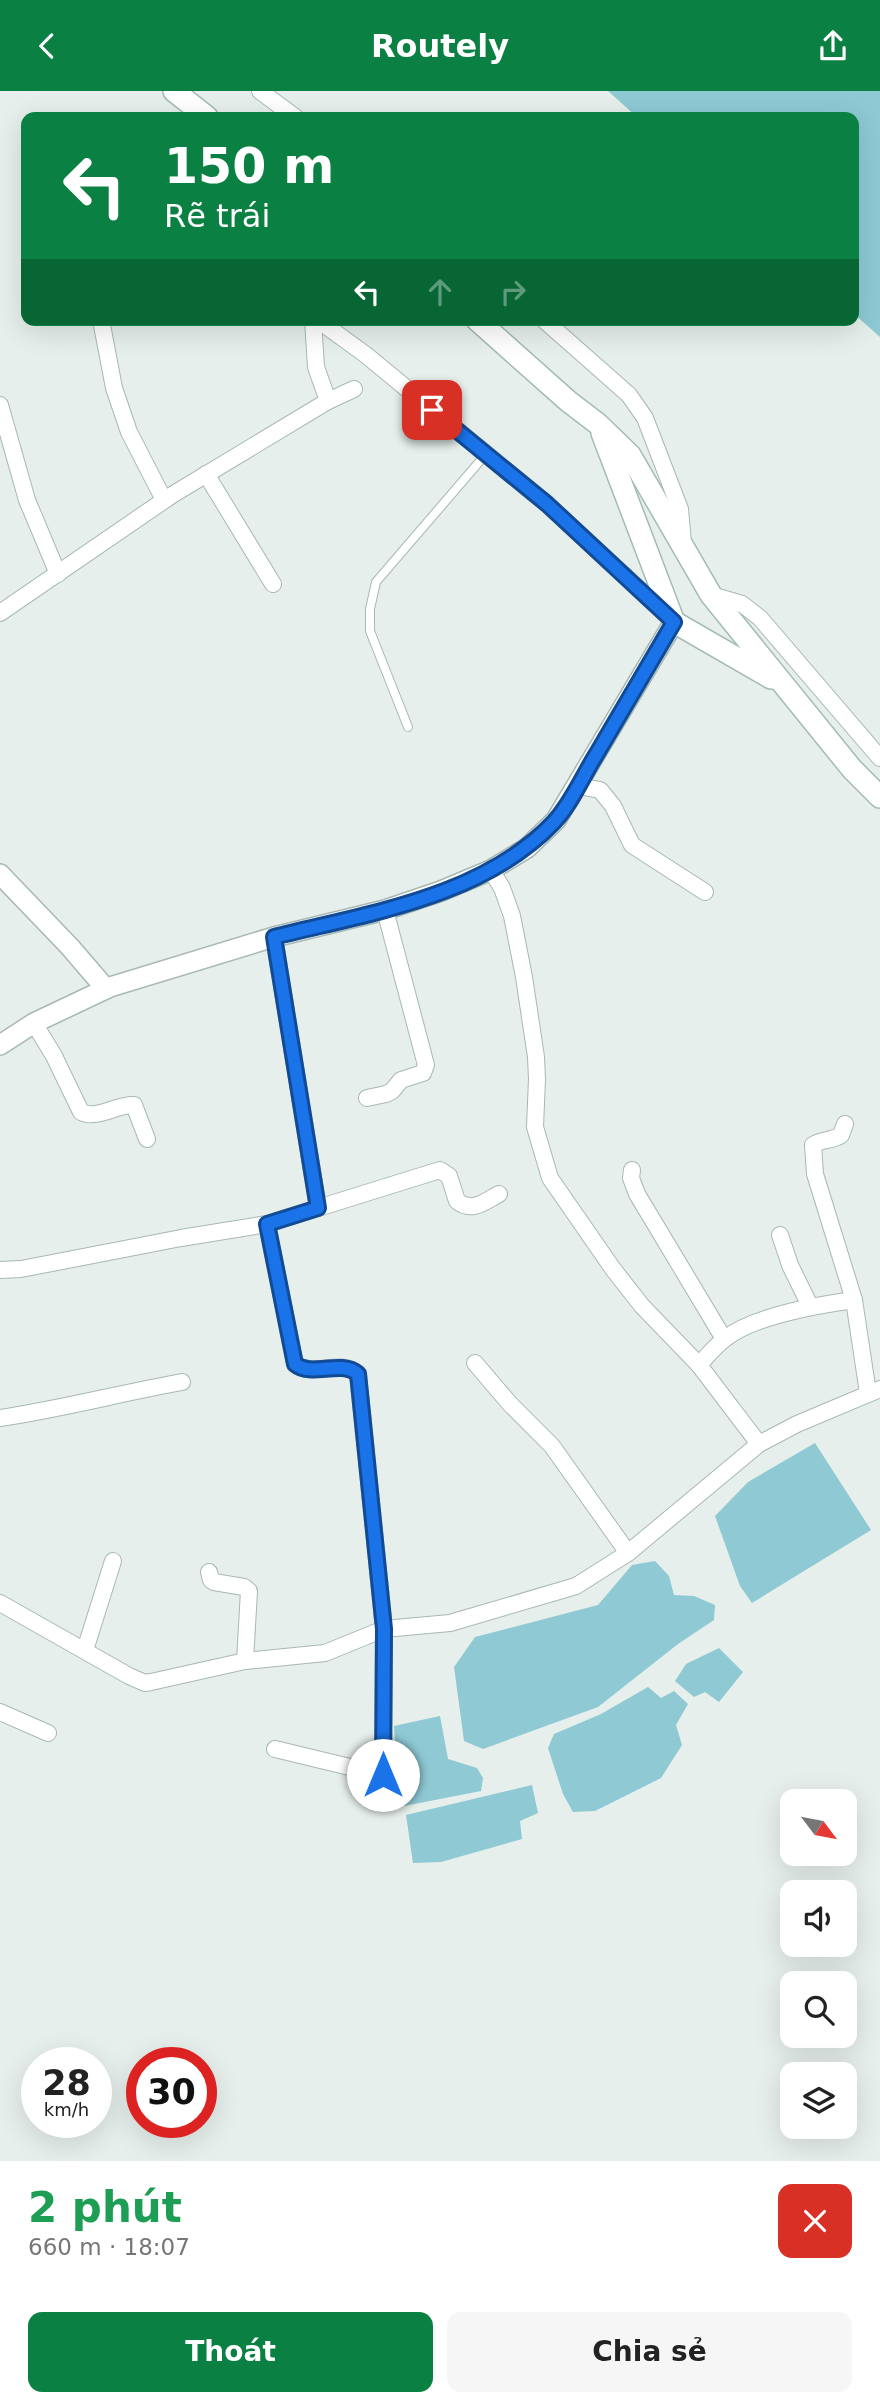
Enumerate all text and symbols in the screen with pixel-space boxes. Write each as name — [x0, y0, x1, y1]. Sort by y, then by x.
icon: back — [28, 27, 66, 65]
text: Routely — [371, 27, 509, 65]
icon: share — [814, 27, 852, 65]
text: 150 m — [164, 138, 334, 195]
icon: left — [49, 140, 140, 231]
text: Rẽ trái — [164, 197, 270, 235]
icon: left — [348, 273, 386, 311]
icon: ahead — [421, 273, 459, 311]
icon: right — [494, 273, 532, 311]
pin — [402, 380, 462, 440]
icon: arrive — [413, 391, 451, 429]
position arrow — [346, 1738, 420, 1812]
north arrow — [780, 1789, 858, 1865]
map controls — [780, 1789, 857, 2139]
button: sound — [780, 1880, 857, 1957]
button: search — [780, 1971, 857, 2048]
speed limit sign: 30 — [126, 2047, 217, 2138]
button: layers — [780, 2062, 857, 2139]
text: 28 — [42, 2063, 91, 2103]
text: km/h — [44, 2099, 89, 2120]
text: 2 phút — [28, 2183, 182, 2232]
button: close — [778, 2184, 852, 2258]
text: 660 m · 18:07 — [28, 2234, 190, 2260]
button: Thoát — [28, 2312, 433, 2392]
button: Chia sẻ — [447, 2312, 852, 2392]

